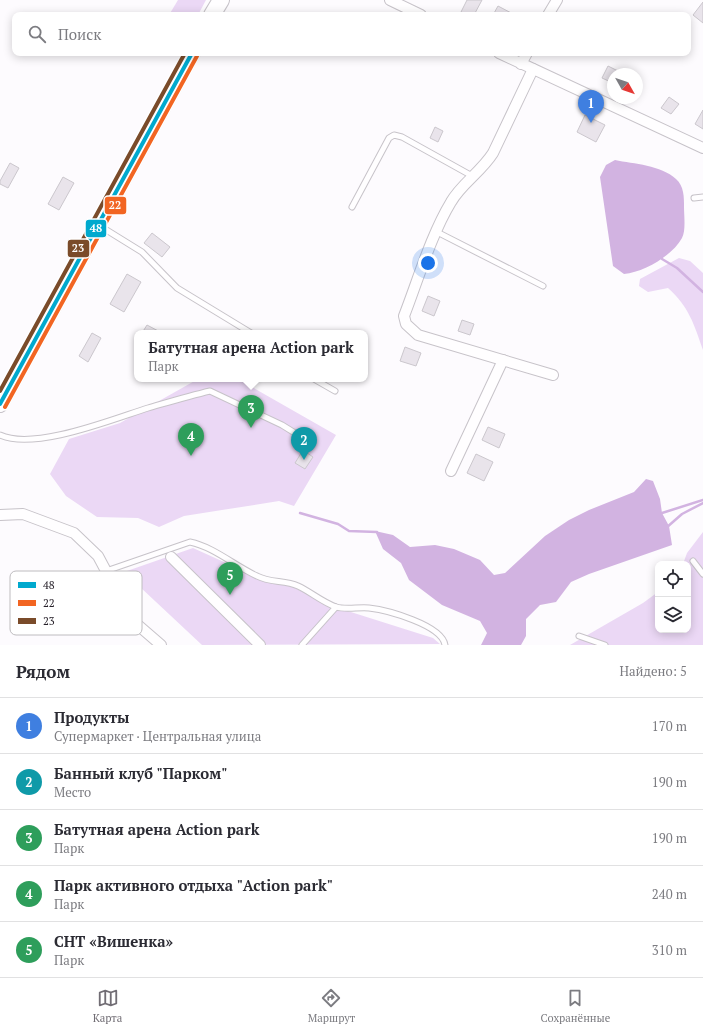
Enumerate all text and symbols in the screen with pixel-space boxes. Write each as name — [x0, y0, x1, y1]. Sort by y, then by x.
search box — [12, 12, 691, 56]
icon: search — [26, 23, 48, 45]
text: Поиск — [58, 24, 101, 44]
north arrow — [607, 68, 643, 104]
pin: 1 — [578, 90, 604, 123]
line badge: 22 — [104, 196, 127, 215]
text: 22 — [109, 198, 121, 212]
line badge: 48 — [85, 219, 107, 238]
text: 48 — [90, 221, 102, 235]
line badge: 23 — [67, 239, 90, 258]
text: 23 — [72, 241, 84, 255]
your location — [418, 253, 438, 273]
popup — [134, 330, 368, 382]
text: Батутная арена Action park — [148, 337, 354, 357]
text: Парк — [148, 357, 179, 375]
pin: 3 — [238, 395, 264, 428]
pin: 4 — [178, 423, 204, 456]
pin: 2 — [291, 427, 317, 460]
map controls — [655, 561, 691, 633]
button: locate — [655, 561, 691, 597]
pin: 5 — [217, 562, 243, 595]
legend — [10, 571, 142, 635]
text: 48 — [43, 578, 55, 592]
text: 22 — [43, 596, 55, 610]
button: layers — [655, 597, 691, 633]
text: 23 — [43, 614, 55, 628]
text: Рядом — [16, 660, 70, 683]
text: Найдено: 5 — [620, 662, 687, 680]
text: Продукты — [54, 707, 130, 727]
text: 1 — [25, 717, 33, 735]
text: 170 m — [652, 717, 687, 735]
text: Супермаркет · Центральная улица — [54, 727, 261, 745]
text: Банный клуб "Парком" — [54, 763, 227, 783]
text: 2 — [25, 773, 33, 791]
text: 190 m — [652, 773, 687, 791]
text: Место — [54, 783, 91, 801]
text: Батутная арена Action park — [54, 819, 259, 839]
text: 3 — [25, 829, 33, 847]
text: 190 m — [652, 829, 687, 847]
text: Парк — [54, 839, 84, 857]
text: Парк активного отдыха "Action park" — [54, 875, 333, 895]
text: 4 — [25, 885, 33, 903]
text: 240 m — [652, 885, 687, 903]
text: Парк — [54, 895, 84, 913]
text: СНТ «Вишенка» — [54, 931, 173, 951]
text: 5 — [25, 941, 33, 959]
text: 310 m — [652, 941, 687, 959]
text: Парк — [54, 951, 84, 969]
tab: Карта — [93, 987, 122, 1025]
tab: Маршрут — [308, 987, 355, 1025]
tab: Сохранённые — [541, 987, 610, 1025]

